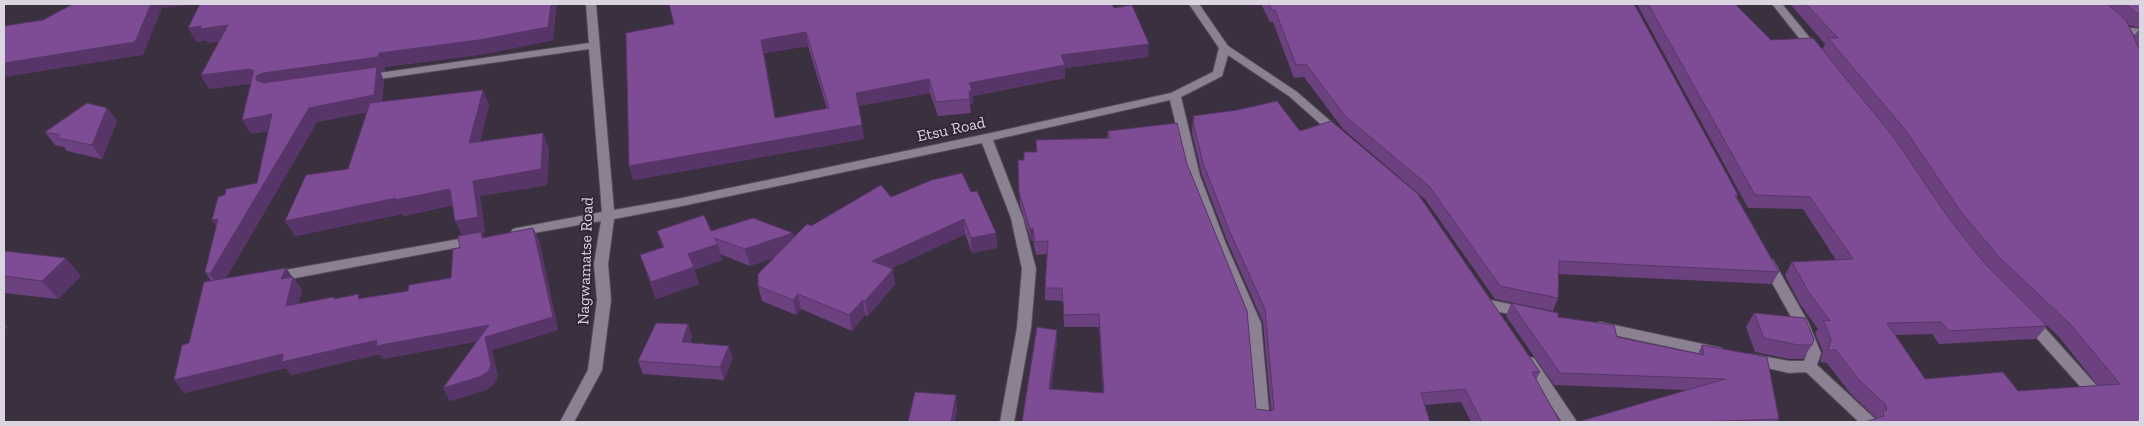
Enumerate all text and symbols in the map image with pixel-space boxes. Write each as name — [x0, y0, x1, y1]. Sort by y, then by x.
street label: Etsu Road — [915, 112, 987, 146]
street label: Nagwamatse Road — [573, 197, 597, 325]

